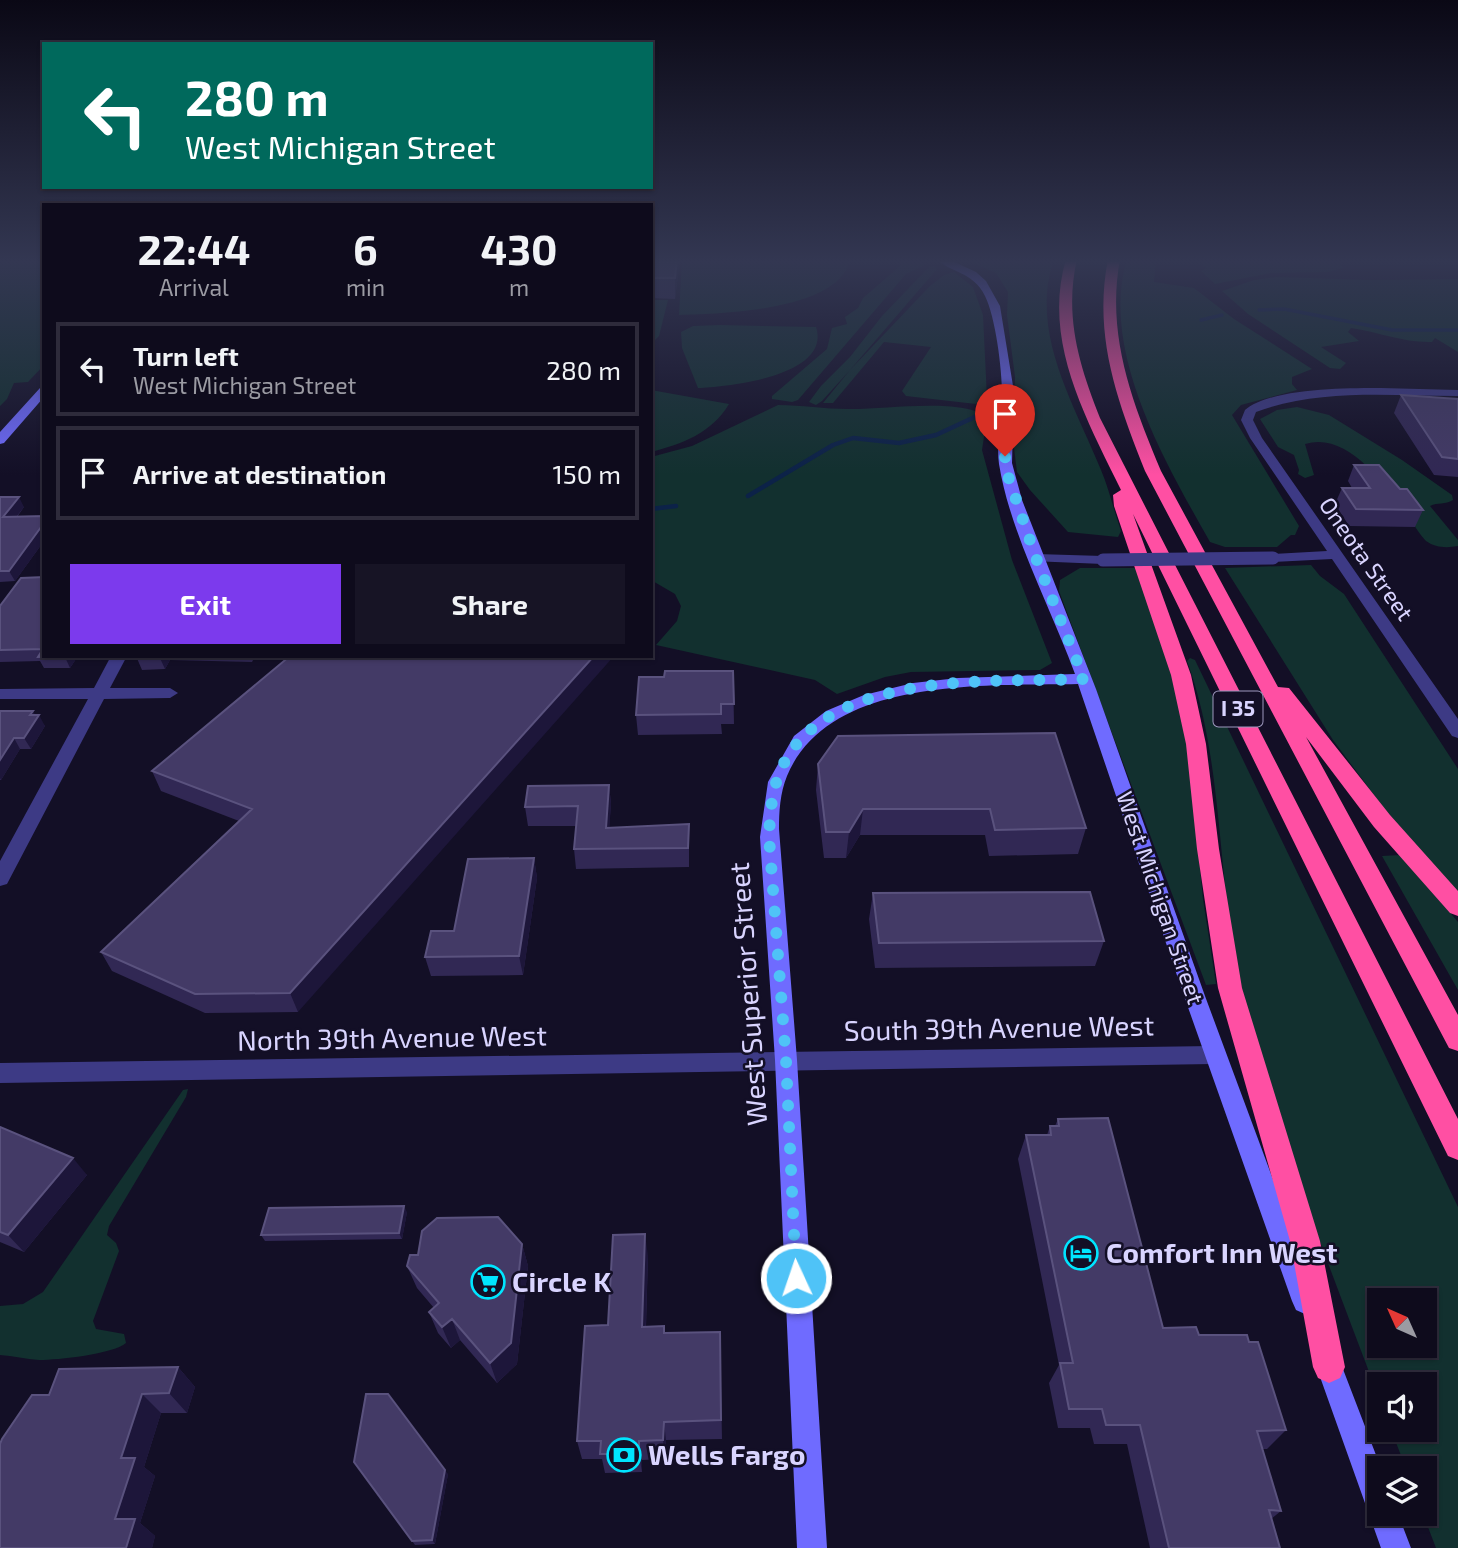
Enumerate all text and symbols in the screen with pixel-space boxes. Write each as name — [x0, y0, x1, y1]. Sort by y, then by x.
text: 280 m — [185, 67, 329, 126]
icon: left — [70, 70, 161, 161]
text: West Michigan Street — [185, 127, 496, 165]
text: 22:44 — [137, 223, 251, 273]
text: 6 — [353, 223, 378, 273]
text: 430 — [481, 223, 558, 273]
text: Arrival — [159, 273, 229, 301]
text: min — [346, 273, 385, 301]
text: m — [509, 273, 529, 301]
text: Turn left — [133, 340, 239, 371]
icon: left — [74, 350, 112, 388]
text: 280 m — [546, 354, 621, 385]
text: West Michigan Street — [133, 371, 356, 399]
pin — [975, 384, 1035, 456]
icon: arrive — [986, 395, 1024, 433]
icon: arrive — [74, 454, 112, 492]
text: Arrive at destination — [133, 458, 386, 489]
text: 150 m — [552, 458, 621, 489]
street label: Oneota Street — [1314, 491, 1420, 626]
button: Exit — [70, 564, 341, 644]
button: Share — [355, 564, 625, 644]
road number: I 35 — [1214, 692, 1262, 726]
street label: West Michigan Street — [1111, 788, 1211, 1008]
street label: West Superior Street — [721, 861, 773, 1127]
street label: South 39th Avenue West — [843, 1007, 1155, 1047]
street label: North 39th Avenue West — [237, 1017, 547, 1057]
hotel icon: Comfort Inn West — [1062, 1234, 1100, 1272]
place label: Comfort Inn West — [1106, 1235, 1338, 1269]
position arrow — [759, 1241, 833, 1315]
supermarket icon: Circle K — [469, 1263, 507, 1301]
place label: Circle K — [512, 1264, 611, 1298]
north arrow — [1367, 1288, 1437, 1358]
map controls — [1367, 1288, 1437, 1526]
button: sound — [1367, 1372, 1437, 1442]
bank icon: Wells Fargo — [605, 1436, 643, 1474]
place label: Wells Fargo — [648, 1437, 805, 1471]
button: layers — [1367, 1456, 1437, 1526]

